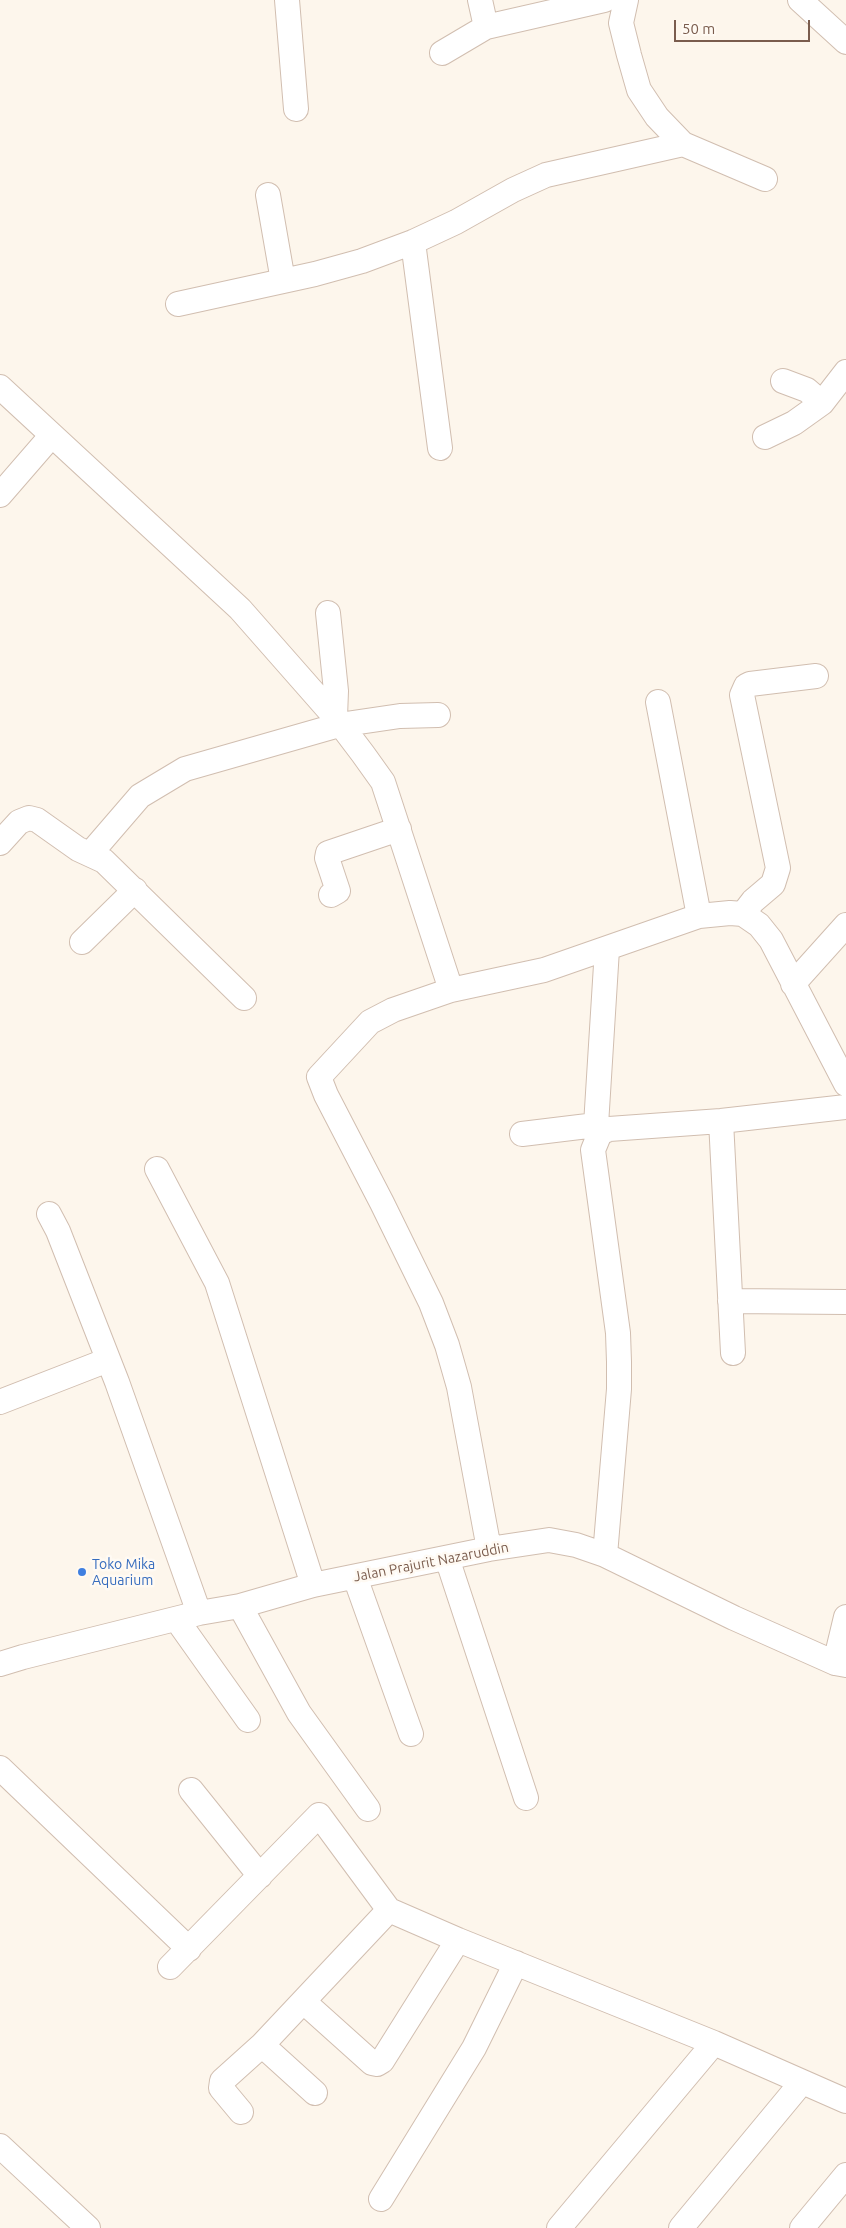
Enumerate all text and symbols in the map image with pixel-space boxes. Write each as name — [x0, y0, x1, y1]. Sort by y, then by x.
scale bar — [676, 10, 812, 42]
text: 50 m — [682, 20, 715, 37]
street label: Jalan Prajurit Nazaruddin — [352, 1539, 510, 1585]
place label: Toko Mika Aquarium — [92, 1556, 155, 1588]
marker: Toko Mika Aquarium — [76, 1566, 88, 1578]

